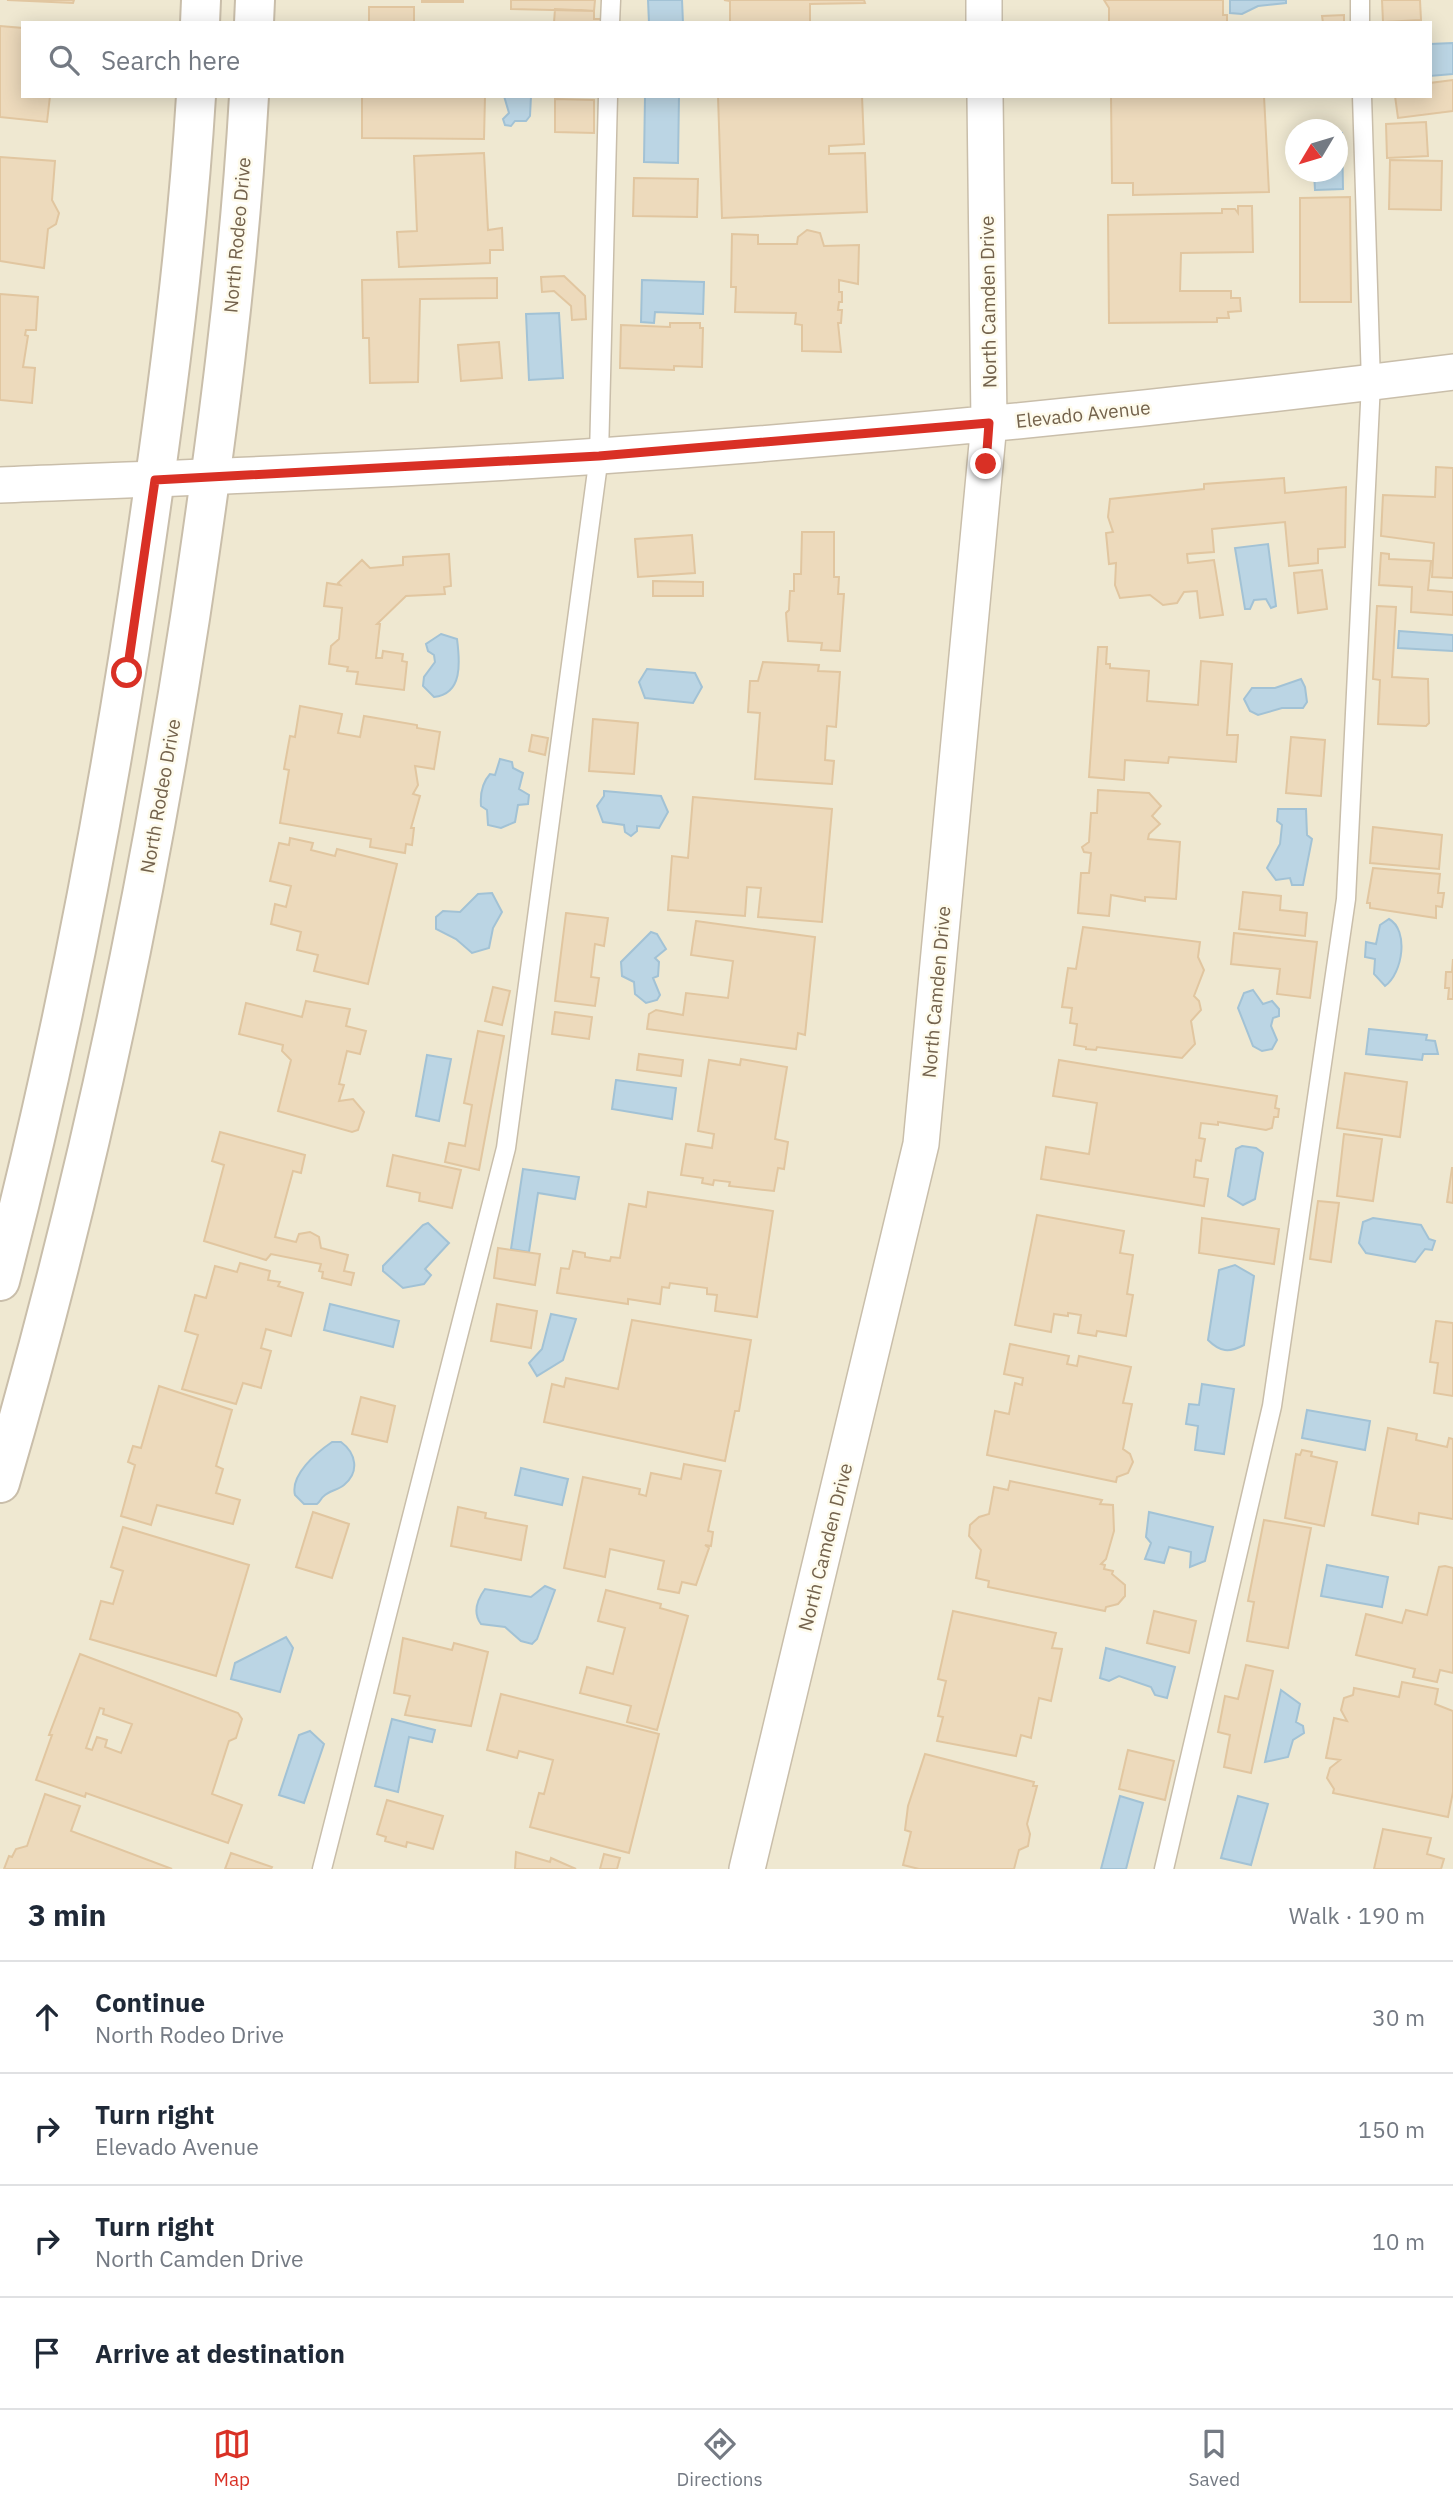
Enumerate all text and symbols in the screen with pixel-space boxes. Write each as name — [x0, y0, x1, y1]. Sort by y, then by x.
search box — [21, 21, 1432, 98]
icon: search — [45, 41, 83, 79]
text: Search here — [101, 43, 240, 77]
north arrow — [1285, 119, 1348, 182]
street label: North Rodeo Drive — [218, 156, 256, 314]
street label: North Camden Drive — [974, 216, 1002, 388]
street label: Elevado Avenue — [1014, 395, 1152, 433]
route end — [970, 448, 1001, 479]
route start — [111, 657, 142, 688]
street label: North Rodeo Drive — [135, 717, 185, 875]
street label: North Camden Drive — [917, 905, 955, 1079]
street label: North Camden Drive — [792, 1460, 858, 1634]
text: 3 min — [28, 1895, 106, 1934]
text: Walk · 190 m — [1289, 1900, 1425, 1930]
text: Continue — [95, 1985, 205, 2019]
icon: ahead — [28, 1998, 66, 2036]
text: 30 m — [1372, 2002, 1425, 2032]
text: North Rodeo Drive — [95, 2019, 284, 2049]
text: Turn right — [95, 2097, 214, 2131]
icon: right — [28, 2110, 66, 2148]
text: 150 m — [1358, 2114, 1425, 2144]
text: Elevado Avenue — [95, 2131, 259, 2161]
text: Turn right — [95, 2209, 214, 2243]
icon: right — [28, 2222, 66, 2260]
text: 10 m — [1372, 2226, 1425, 2256]
text: North Camden Drive — [95, 2243, 304, 2273]
icon: arrive — [28, 2334, 66, 2372]
text: Arrive at destination — [95, 2336, 345, 2370]
tab: Map — [213, 2425, 251, 2491]
tab: Directions — [676, 2425, 763, 2491]
tab: Saved — [1189, 2425, 1240, 2491]

